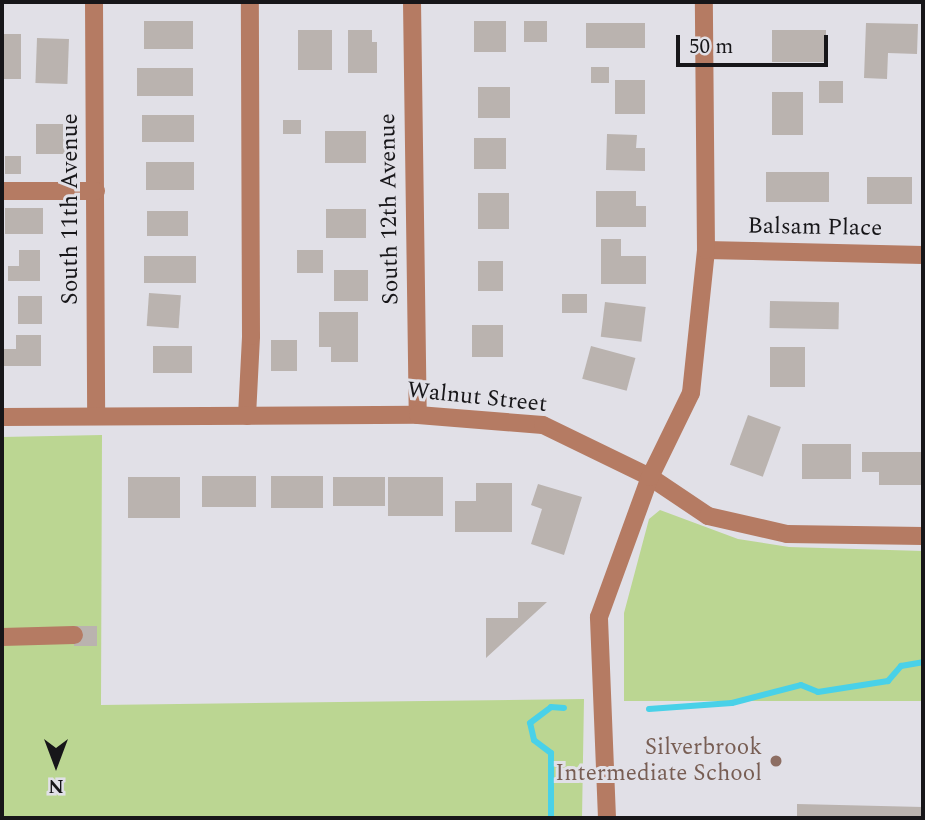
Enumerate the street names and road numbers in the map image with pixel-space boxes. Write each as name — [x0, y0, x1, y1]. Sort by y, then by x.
street label: South 11th Avenue — [57, 113, 85, 305]
street label: South 12th Avenue — [375, 113, 405, 305]
street label: Balsam Place — [747, 213, 883, 243]
street label: Walnut Street — [406, 377, 548, 419]

